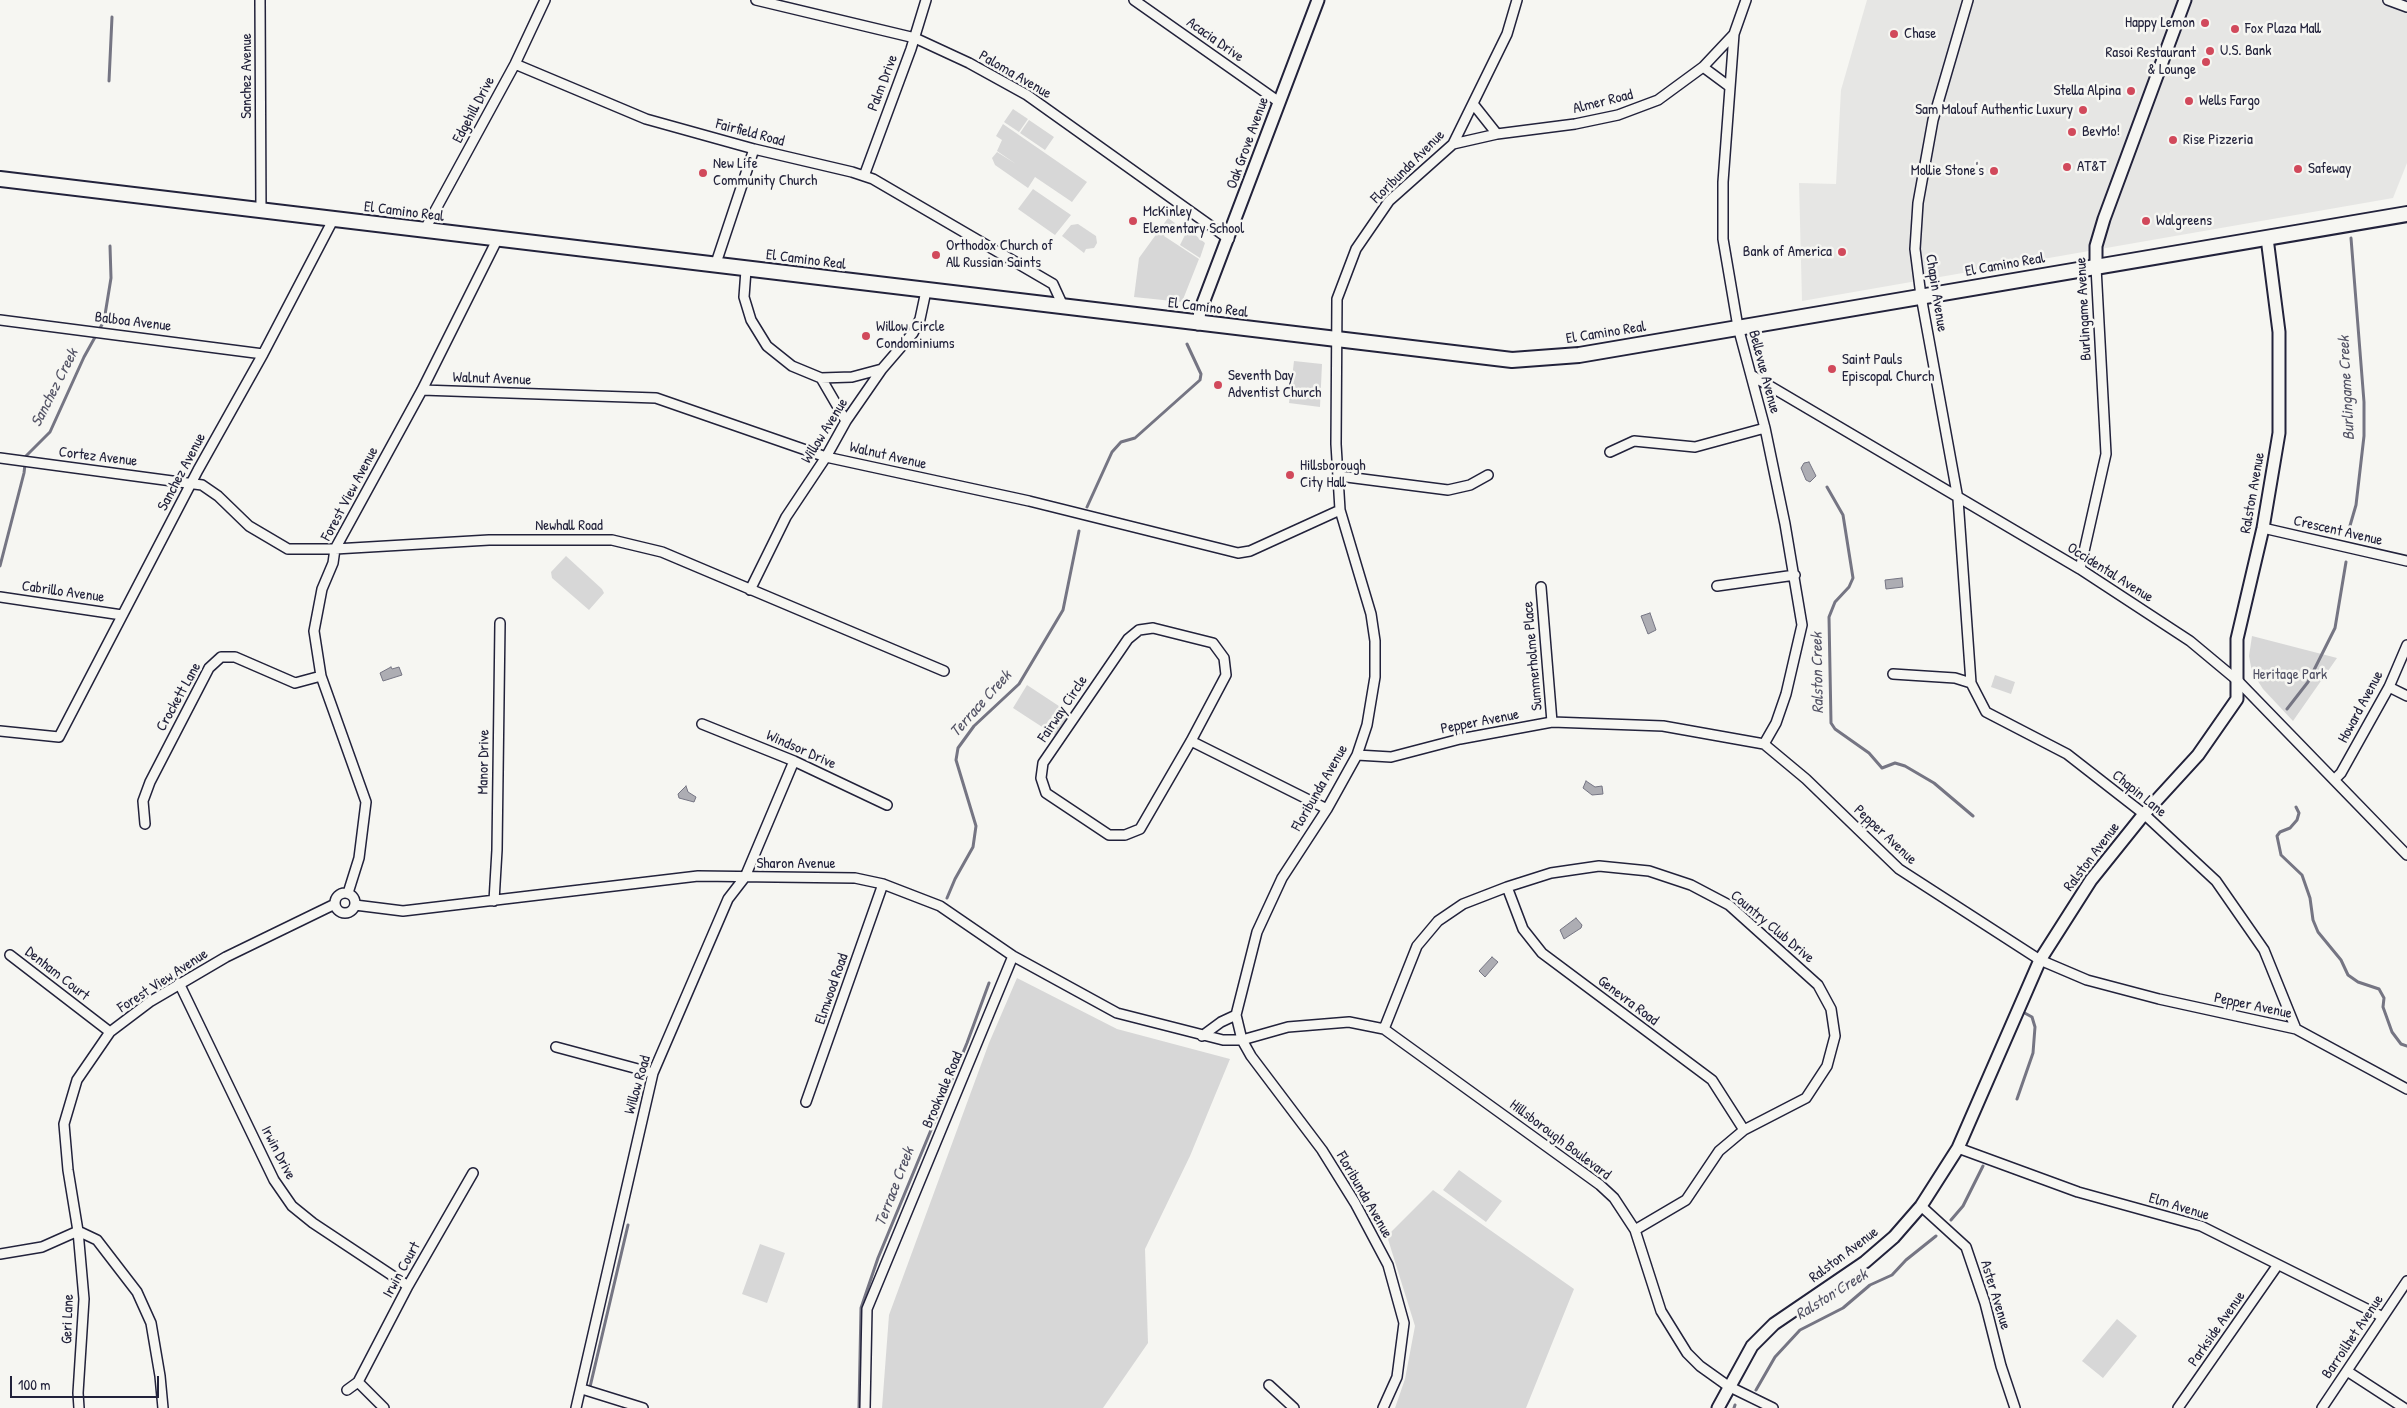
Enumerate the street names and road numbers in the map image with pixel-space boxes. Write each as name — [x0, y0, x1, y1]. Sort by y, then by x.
street label: Acacia Drive — [1183, 14, 1247, 66]
street label: Sanchez Avenue — [238, 33, 256, 119]
street label: Paloma Avenue — [976, 47, 1054, 103]
street label: Palm Drive — [864, 52, 902, 114]
street label: Edgehill Drive — [449, 74, 499, 146]
street label: Almer Road — [1571, 86, 1635, 118]
street label: Oak Grove Avenue — [1223, 95, 1273, 191]
street label: Fairfield Road — [714, 115, 786, 151]
street label: Floribunda Avenue — [1367, 126, 1449, 208]
street label: El Camino Real — [363, 198, 445, 226]
street label: El Camino Real — [765, 246, 847, 274]
street label: El Camino Real — [1964, 249, 2046, 281]
street label: Chapin Avenue — [1921, 253, 1951, 333]
street label: Burlingame Avenue — [2072, 257, 2096, 361]
street label: El Camino Real — [1167, 294, 1249, 322]
street label: Balboa Avenue — [94, 308, 172, 336]
street label: El Camino Real — [1565, 318, 1647, 348]
street label: Bellevue Avenue — [1744, 328, 1784, 416]
street label: Walnut Avenue — [452, 369, 532, 389]
street label: Willow Avenue — [798, 395, 852, 467]
street label: Sanchez Avenue — [154, 430, 210, 514]
street label: Walnut Avenue — [848, 438, 928, 474]
street label: Cortez Avenue — [58, 443, 138, 471]
street label: Forest View Avenue — [318, 444, 382, 544]
street label: Ralston Avenue — [2237, 451, 2269, 535]
street label: Crescent Avenue — [2292, 512, 2384, 550]
street label: Newhall Road — [535, 517, 603, 535]
street label: Occidental Avenue — [2063, 539, 2157, 607]
street label: Cabrillo Avenue — [20, 577, 106, 607]
street label: Summerholme Place — [1519, 600, 1547, 712]
street label: Crockett Lane — [153, 659, 205, 735]
street label: Howard Avenue — [2335, 668, 2387, 746]
street label: Fairway Circle — [1034, 672, 1092, 746]
street label: Pepper Avenue — [1439, 706, 1521, 738]
street label: Windsor Drive — [763, 727, 839, 773]
street label: Manor Drive — [474, 729, 494, 795]
street label: Floribunda Avenue — [1288, 742, 1352, 834]
street label: Chapin Lane — [2108, 767, 2170, 821]
street label: Pepper Avenue — [1850, 801, 1920, 869]
street label: Ralston Avenue — [2060, 819, 2124, 895]
street label: Sharon Avenue — [756, 855, 836, 873]
street label: Country Club Drive — [1726, 887, 1818, 967]
street label: Denham Court — [21, 943, 93, 1005]
street label: Forest View Avenue — [114, 945, 212, 1017]
street label: Elmwood Road — [811, 951, 853, 1027]
street label: Genevra Road — [1594, 972, 1662, 1030]
street label: Pepper Avenue — [2212, 989, 2294, 1023]
street label: Brookvale Road — [919, 1049, 967, 1131]
street label: Willow Road — [621, 1054, 655, 1116]
street label: Hillsborough Boulevard — [1506, 1096, 1614, 1184]
street label: Irwin Drive — [257, 1123, 299, 1183]
street label: Floribunda Avenue — [1332, 1149, 1396, 1241]
street label: Elm Avenue — [2147, 1189, 2211, 1225]
street label: Ralston Avenue — [1806, 1223, 1882, 1287]
street label: Irwin Court — [379, 1239, 425, 1301]
street label: Aster Avenue — [1976, 1258, 2014, 1332]
street label: Parkside Avenue — [2185, 1288, 2249, 1370]
street label: Barroilhet Avenue — [2318, 1292, 2388, 1382]
street label: Geri Lane — [58, 1294, 78, 1344]

